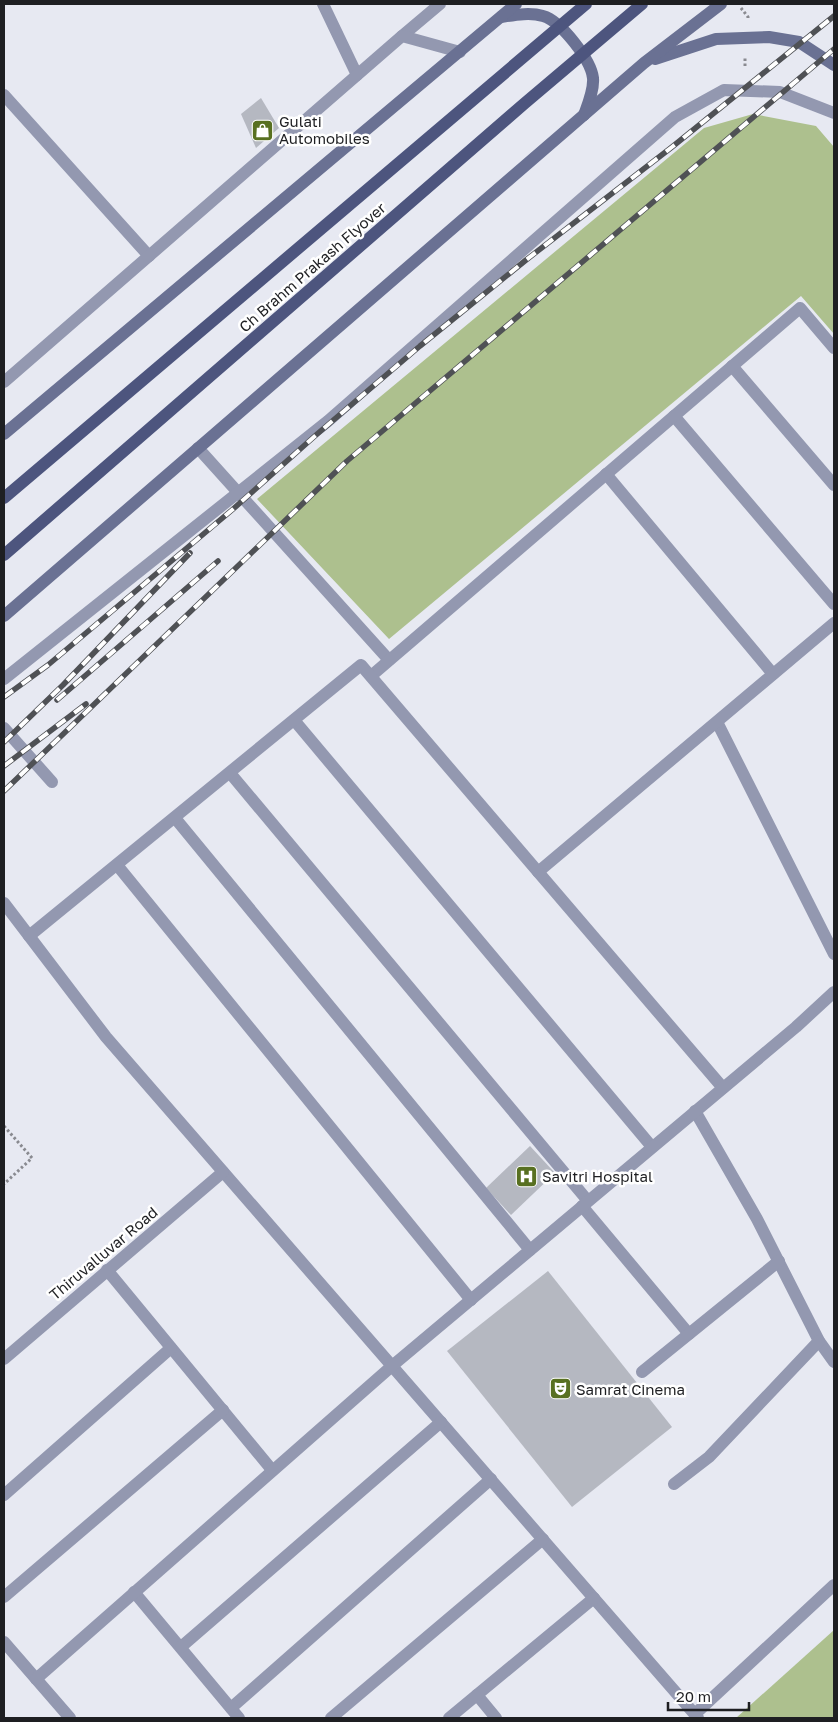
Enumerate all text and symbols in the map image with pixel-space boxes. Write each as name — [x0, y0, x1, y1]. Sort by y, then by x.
place label: Gulati Automobiles — [279, 112, 370, 147]
shop icon: Gulati Automobiles — [251, 118, 275, 142]
street label: Ch Brahm Prakash Flyover — [235, 198, 389, 336]
hospital icon: Savitri Hospital — [514, 1164, 538, 1188]
place label: Savitri Hospital — [542, 1167, 653, 1185]
street label: Thiruvalluvar Road — [45, 1203, 161, 1303]
theatre icon: Samrat Cinema — [548, 1377, 572, 1401]
place label: Samrat Cinema — [576, 1380, 685, 1398]
scale bar — [668, 1680, 749, 1712]
text: 20 m — [676, 1687, 711, 1705]

